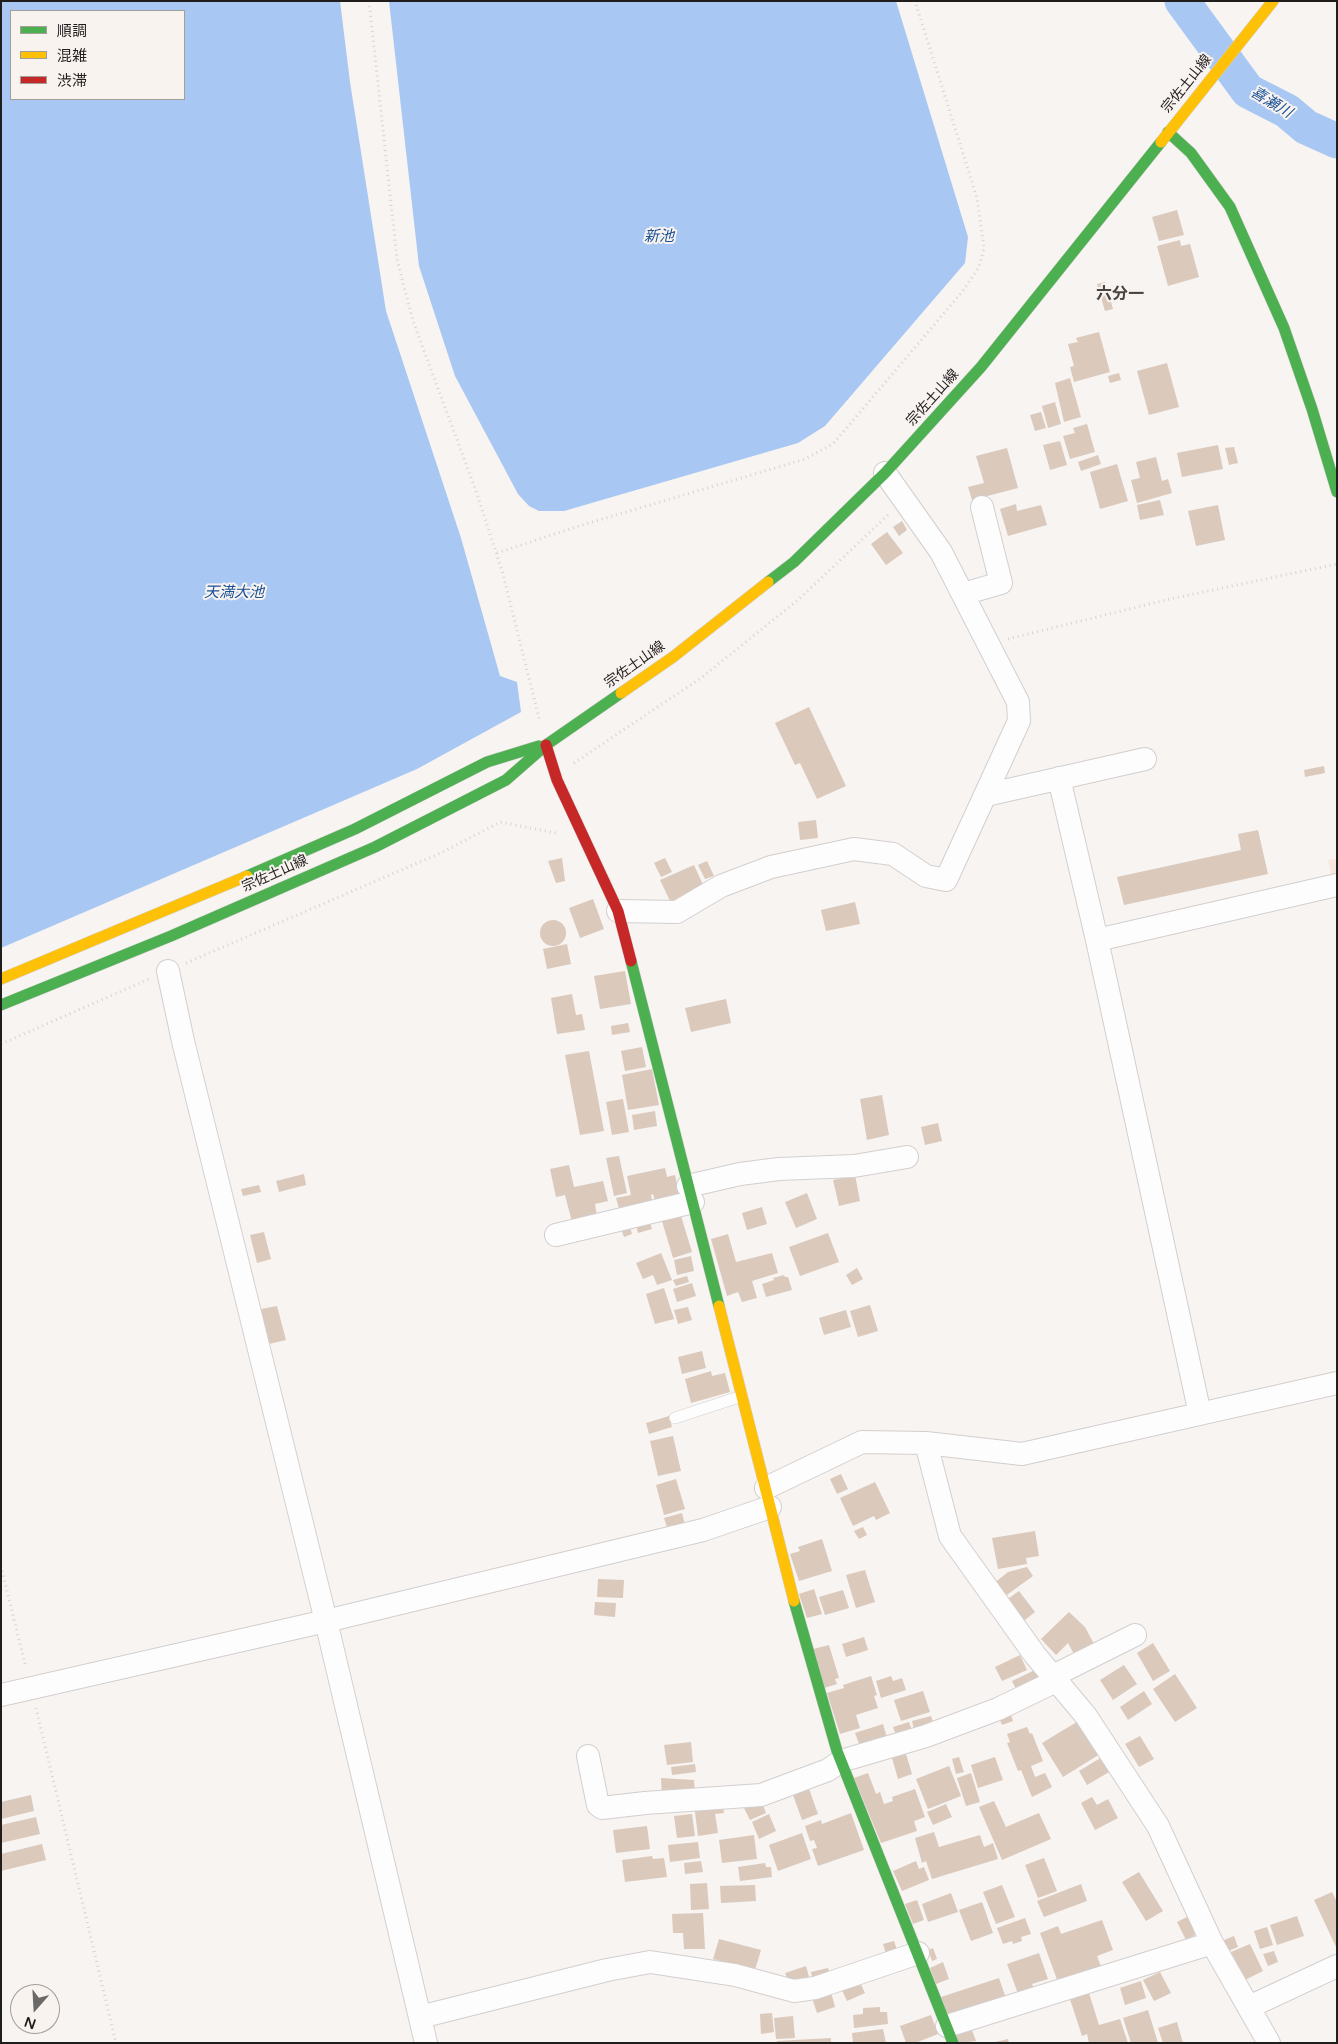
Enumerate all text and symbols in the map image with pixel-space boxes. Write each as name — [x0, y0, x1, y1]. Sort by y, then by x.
legend — [10, 10, 185, 100]
text: 順調 — [57, 22, 87, 40]
text: 混雑 — [57, 47, 87, 65]
street label: 宗佐土山線 — [1158, 52, 1216, 116]
text: 渋滞 — [57, 72, 87, 90]
water label: 喜瀬川 — [1247, 84, 1295, 122]
water label: 新池 — [644, 228, 674, 246]
district label: 六分一 — [1096, 285, 1144, 305]
street label: 宗佐土山線 — [903, 366, 963, 430]
water label: 天満大池 — [204, 584, 264, 602]
street label: 宗佐土山線 — [602, 638, 668, 692]
street label: 宗佐土山線 — [240, 852, 310, 896]
north arrow — [10, 1984, 60, 2034]
text: N — [22, 2013, 38, 2033]

